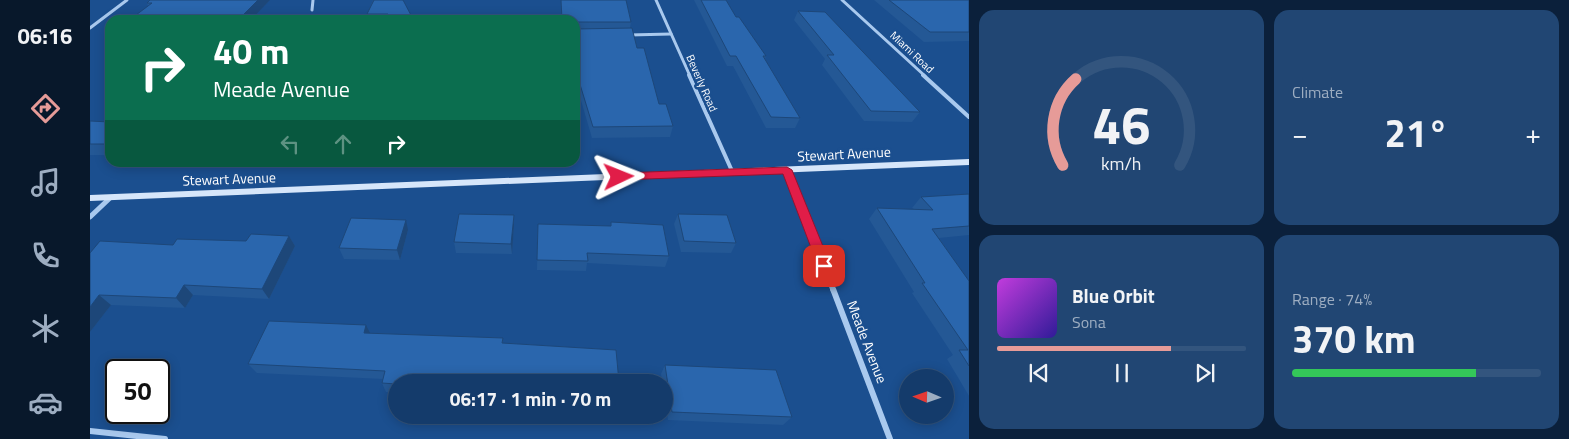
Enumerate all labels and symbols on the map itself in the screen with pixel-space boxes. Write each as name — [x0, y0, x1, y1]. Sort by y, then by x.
street label: Miami Road — [886, 27, 938, 77]
street label: Beverly Road — [682, 52, 722, 114]
street label: Stewart Avenue — [797, 141, 891, 166]
position arrow — [592, 150, 644, 202]
street label: Stewart Avenue — [182, 166, 276, 191]
pin — [803, 245, 845, 287]
street label: Meade Avenue — [842, 297, 893, 386]
speed limit sign: 50 — [105, 359, 170, 424]
north arrow — [899, 369, 954, 424]

